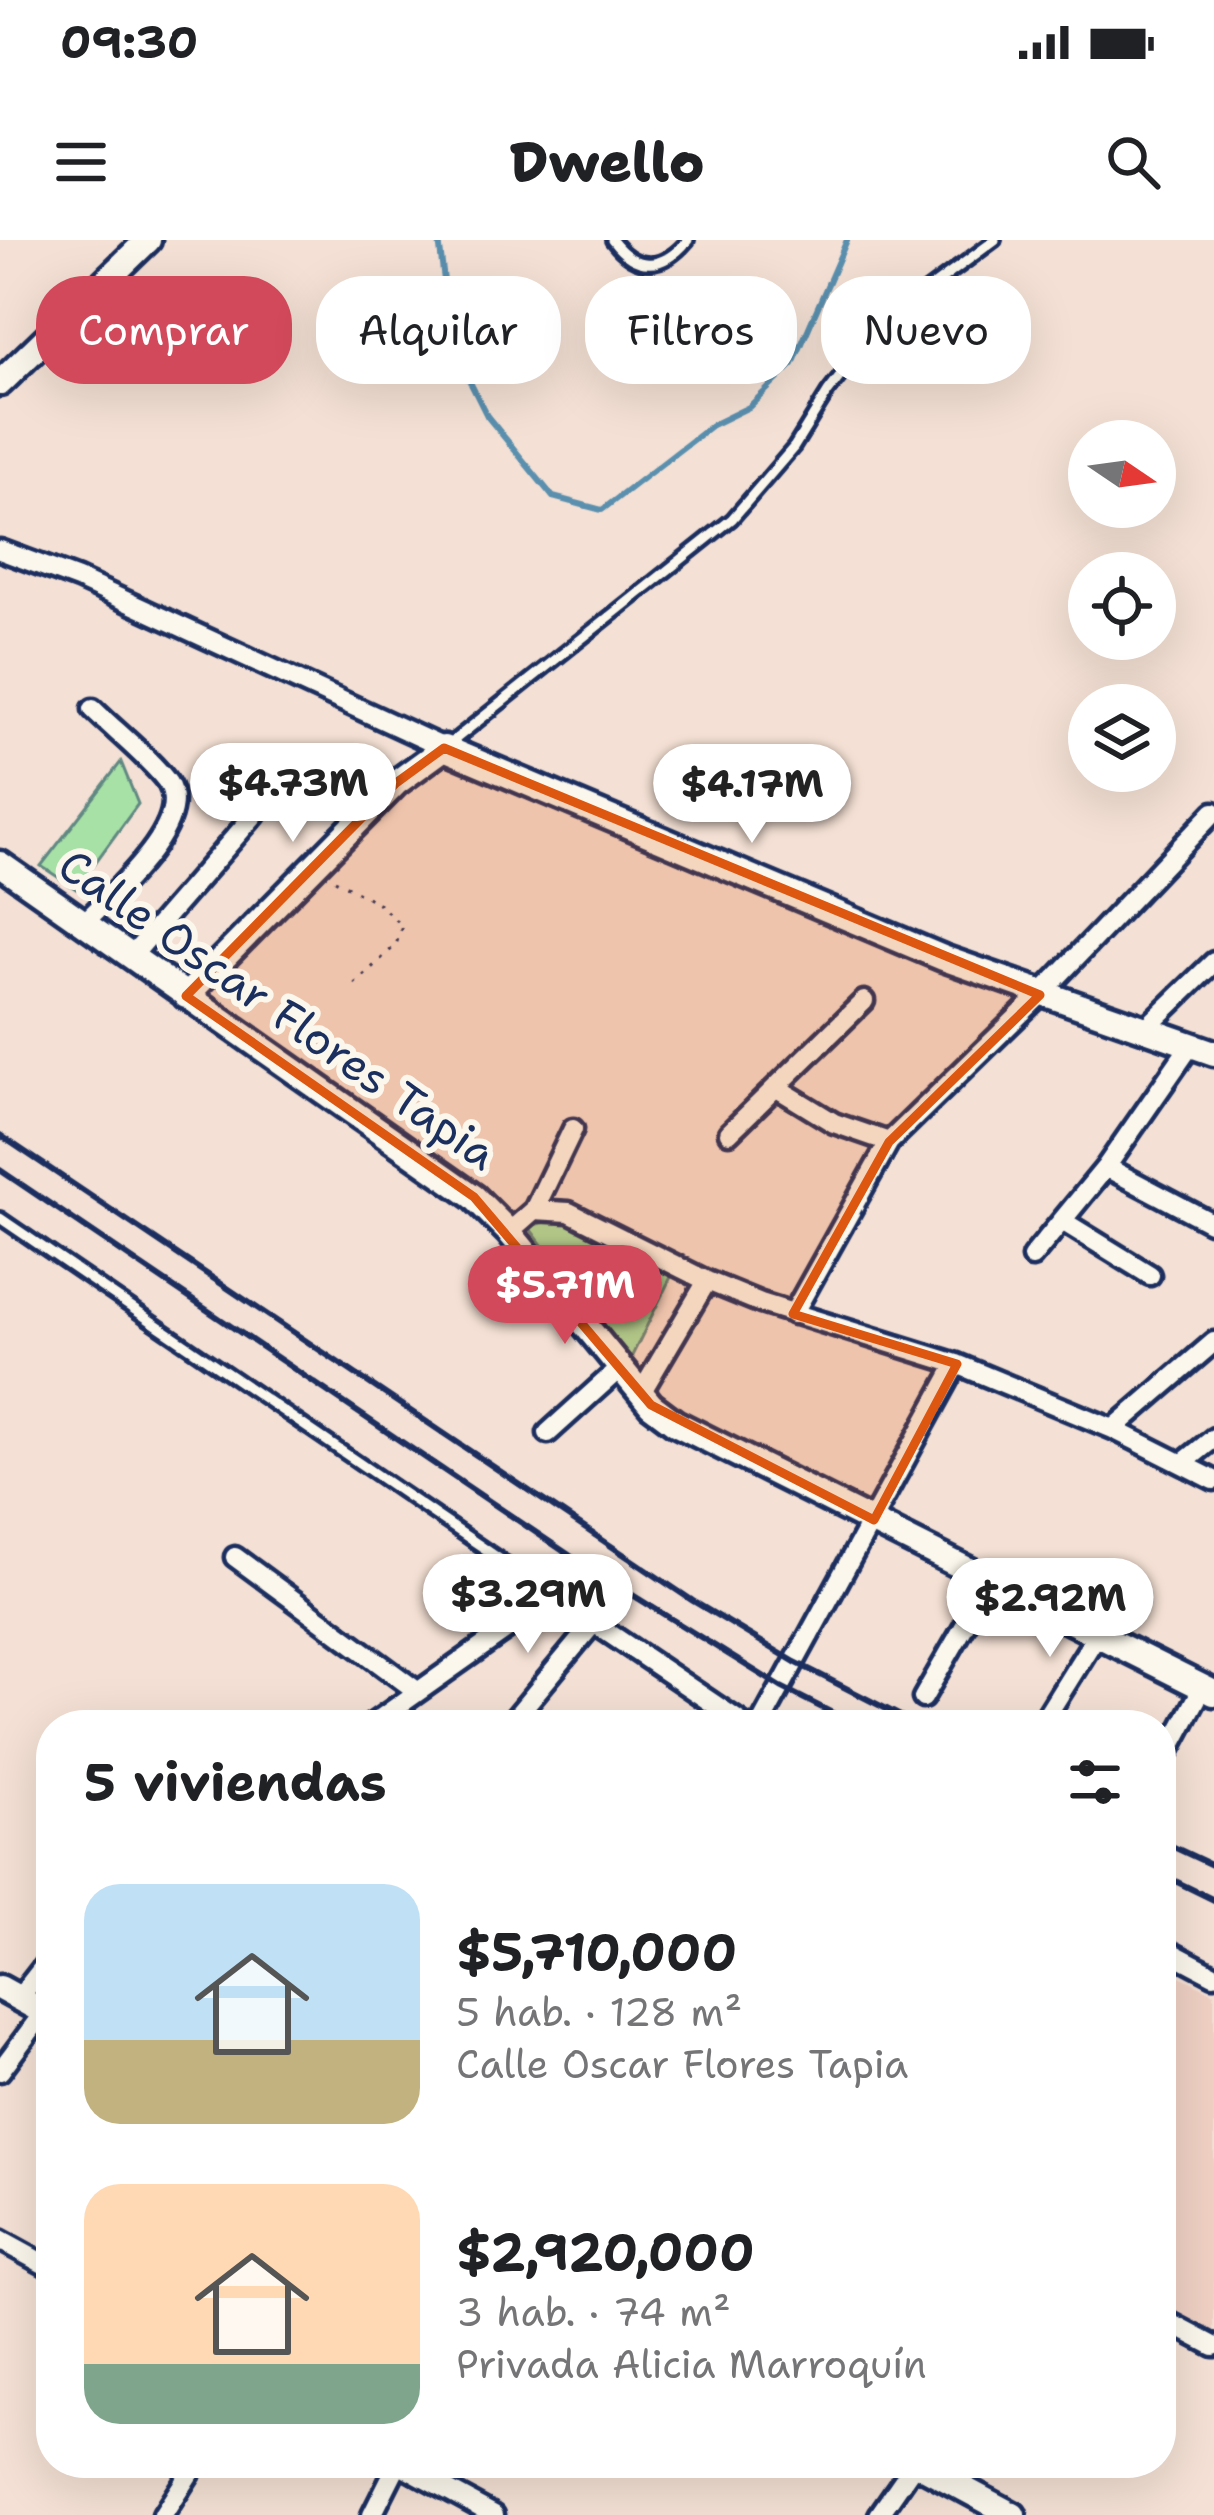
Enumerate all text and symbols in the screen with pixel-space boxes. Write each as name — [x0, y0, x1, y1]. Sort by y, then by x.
text: 09:30 — [60, 12, 198, 72]
text: Dwello — [509, 126, 705, 198]
icon: menu — [48, 129, 114, 195]
icon: search — [1100, 129, 1166, 195]
chip: Comprar — [36, 276, 292, 384]
chip: Alquilar — [316, 276, 561, 384]
chip: Filtros — [585, 276, 797, 384]
chip: Nuevo — [821, 276, 1031, 384]
north arrow — [1068, 420, 1176, 528]
map controls — [1068, 420, 1176, 792]
button: locate — [1068, 552, 1176, 660]
button: layers — [1068, 684, 1176, 792]
pin: $4.73M — [195, 743, 391, 845]
pin: $4.17M — [654, 744, 850, 846]
text: $4.73M — [217, 756, 369, 808]
text: $4.17M — [680, 757, 824, 809]
street label: Calle Oscar Flores Tapia — [47, 835, 509, 1183]
pin: $5.71M — [467, 1245, 663, 1347]
text: $5.71M — [495, 1258, 635, 1310]
pin: $3.29M — [430, 1554, 626, 1656]
pin: $2.92M — [952, 1558, 1148, 1660]
text: $3.29M — [450, 1567, 606, 1619]
text: $2.92M — [974, 1571, 1126, 1623]
text: 5 viviendas — [84, 1748, 387, 1816]
icon: filters — [1062, 1749, 1128, 1815]
text: $5,710,000 — [456, 1918, 737, 1986]
icon: home — [180, 1932, 324, 2076]
text: 5 hab. · 128 m² — [456, 1986, 742, 2038]
text: Calle Oscar Flores Tapia — [456, 2038, 908, 2090]
text: $2,920,000 — [456, 2218, 755, 2286]
icon: home — [180, 2232, 324, 2376]
text: 3 hab. · 74 m² — [456, 2286, 731, 2338]
text: Privada Alicia Marroquín — [456, 2338, 927, 2390]

